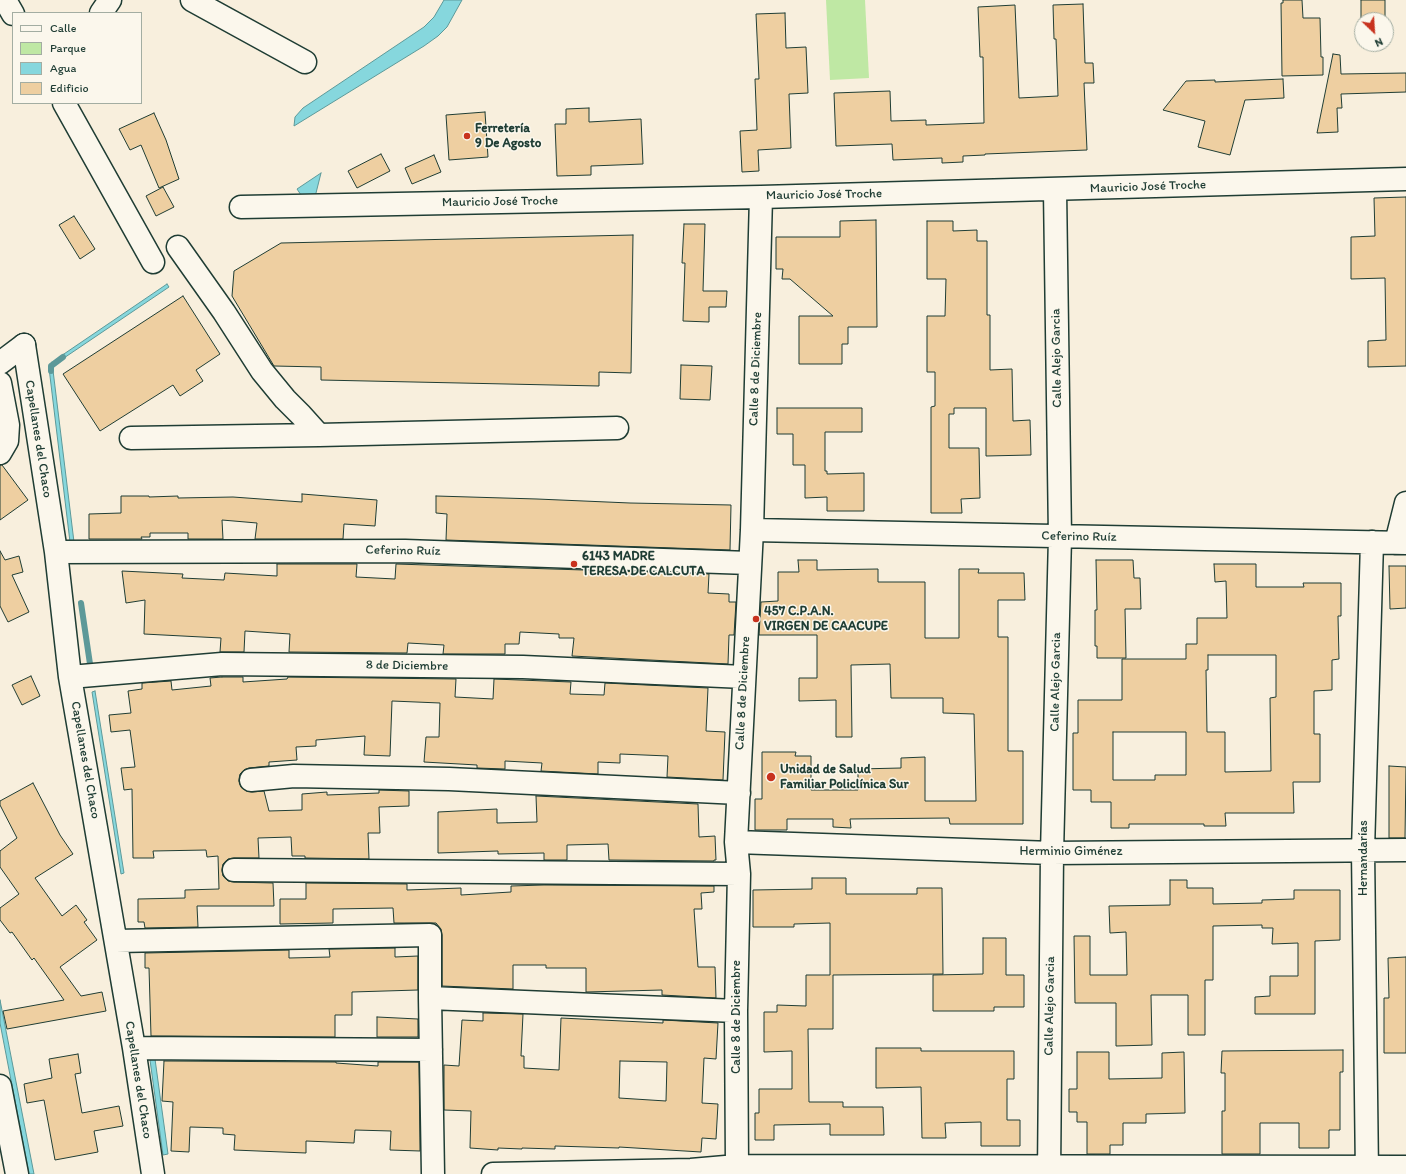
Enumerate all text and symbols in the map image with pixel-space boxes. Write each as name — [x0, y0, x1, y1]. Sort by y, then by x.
legend — [12, 12, 142, 104]
north arrow — [1354, 12, 1394, 52]
text: Calle — [50, 21, 76, 35]
text: N — [1373, 35, 1385, 50]
text: Parque — [50, 41, 86, 55]
text: Agua — [50, 61, 76, 75]
text: Edificio — [50, 81, 89, 95]
place label: Ferretería 9 De Agosto — [475, 121, 541, 152]
marker: Ferretería 9 De Agosto — [462, 131, 472, 141]
street label: Mauricio José Troche — [1090, 177, 1206, 197]
street label: Mauricio José Troche — [766, 186, 882, 204]
street label: Mauricio José Troche — [442, 193, 558, 211]
street label: Calle Alejo Garcia — [1048, 308, 1066, 408]
street label: Calle 8 de Diciembre — [746, 312, 766, 426]
street label: Capellanes del Chaco — [21, 379, 55, 499]
street label: Ceferino Ruíz — [1041, 529, 1117, 545]
street label: Ceferino Ruíz — [365, 543, 441, 559]
place label: 6143 MADRE TERESA DE CALCUTA — [582, 549, 705, 580]
marker: 6143 MADRE TERESA DE CALCUTA — [569, 559, 579, 569]
place label: 457 C.P.A.N. VIRGEN DE CAACUPE — [764, 604, 888, 635]
marker: 457 C.P.A.N. VIRGEN DE CAACUPE — [751, 614, 761, 624]
street label: Calle Alejo Garcia — [1047, 632, 1065, 732]
street label: Calle 8 de Diciembre — [732, 636, 754, 750]
street label: 8 de Diciembre — [366, 657, 448, 675]
street label: Capellanes del Chaco — [67, 700, 103, 820]
place label: Unidad de Salud Familiar Policlínica Sur — [780, 762, 909, 793]
marker: Unidad de Salud Familiar Policlínica Sur — [765, 771, 777, 783]
street label: Hernandarías — [1356, 820, 1372, 896]
street label: Herminio Giménez — [1020, 844, 1122, 860]
street label: Calle Alejo Garcia — [1041, 956, 1059, 1056]
street label: Calle 8 de Diciembre — [729, 960, 745, 1074]
street label: Capellanes del Chaco — [121, 1020, 155, 1140]

